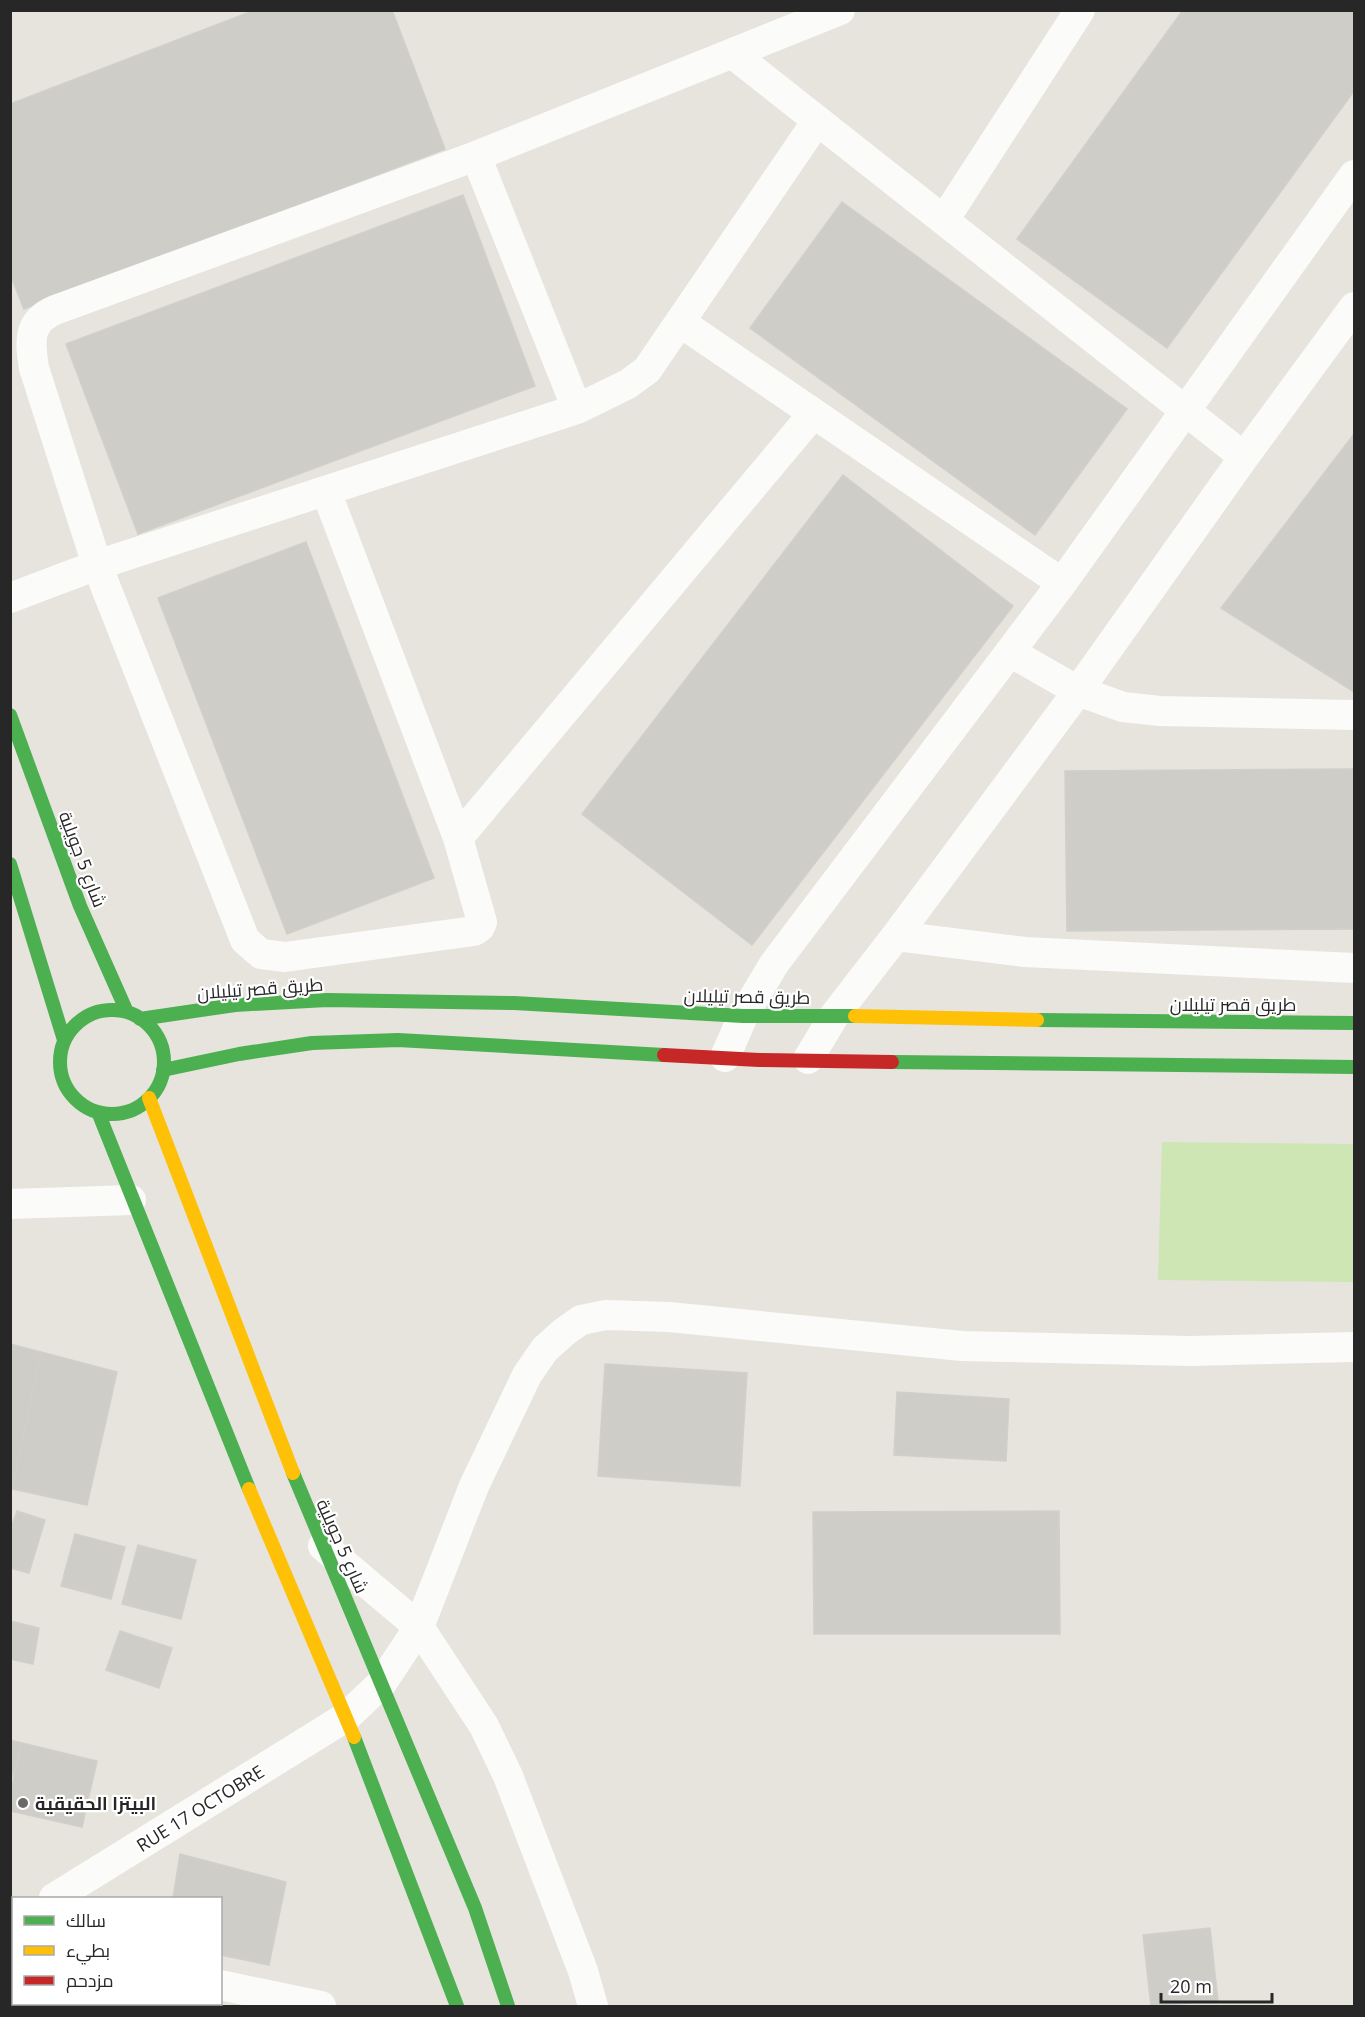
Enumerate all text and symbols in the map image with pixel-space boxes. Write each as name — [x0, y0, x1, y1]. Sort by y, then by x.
street label: شارع 5 جويلية — [53, 808, 112, 911]
street label: طريق قصر تيليلان — [196, 972, 324, 1005]
street label: طريق قصر تيليلان — [684, 983, 810, 1010]
street label: طريق قصر تيليلان — [1170, 992, 1296, 1017]
street label: شارع 5 جويلية — [311, 1495, 374, 1597]
street label: RUE 17 OCTOBRE — [132, 1759, 268, 1857]
place label: البيتزا الحقيقية — [35, 1791, 156, 1815]
marker: البيتزا الحقيقية — [16, 1796, 30, 1810]
legend — [12, 1897, 222, 2005]
text: سالك — [66, 1908, 106, 1932]
text: بطيء — [66, 1938, 110, 1965]
scale bar — [1161, 1966, 1272, 2004]
text: مزدحم — [66, 1968, 114, 1993]
text: 20 m — [1170, 1974, 1212, 1998]

